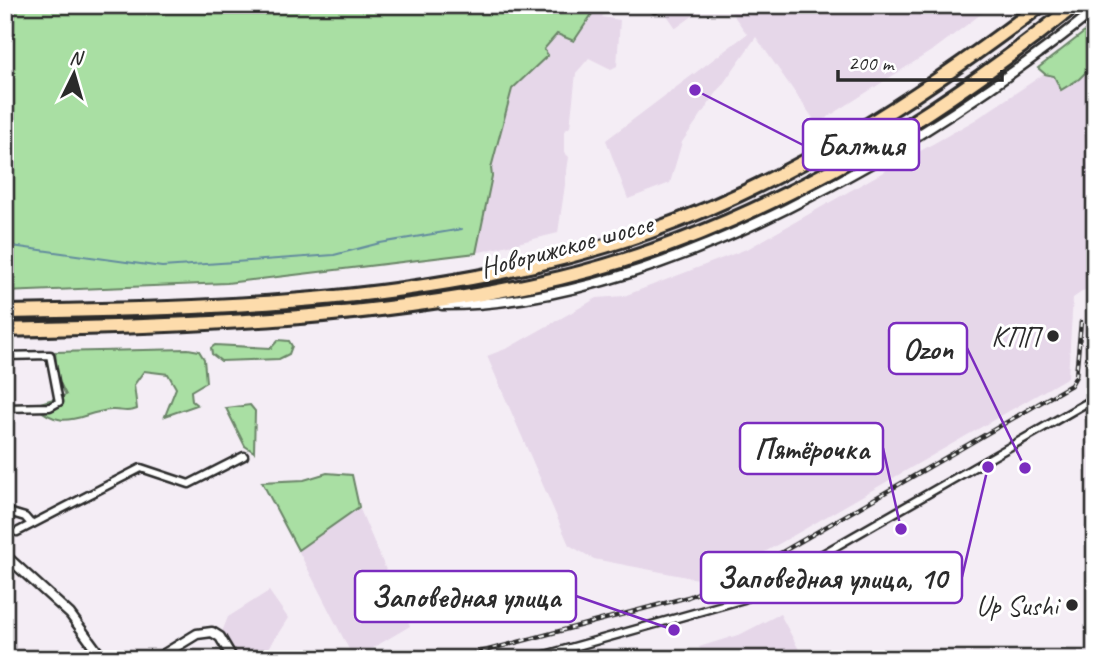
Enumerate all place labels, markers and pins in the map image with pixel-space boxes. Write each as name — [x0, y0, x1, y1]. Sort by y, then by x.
callout: Балтия — [803, 119, 919, 170]
place label: КПП — [991, 319, 1044, 354]
callout: Ozon — [889, 323, 967, 374]
marker: КПП — [1045, 328, 1061, 344]
callout: Пятёрочка — [740, 423, 883, 474]
callout: Заповедная улица, 10 — [701, 552, 962, 603]
callout: Заповедная улица — [355, 571, 576, 622]
place label: Up Sushi — [976, 588, 1062, 623]
marker: Up Sushi — [1064, 597, 1080, 613]

